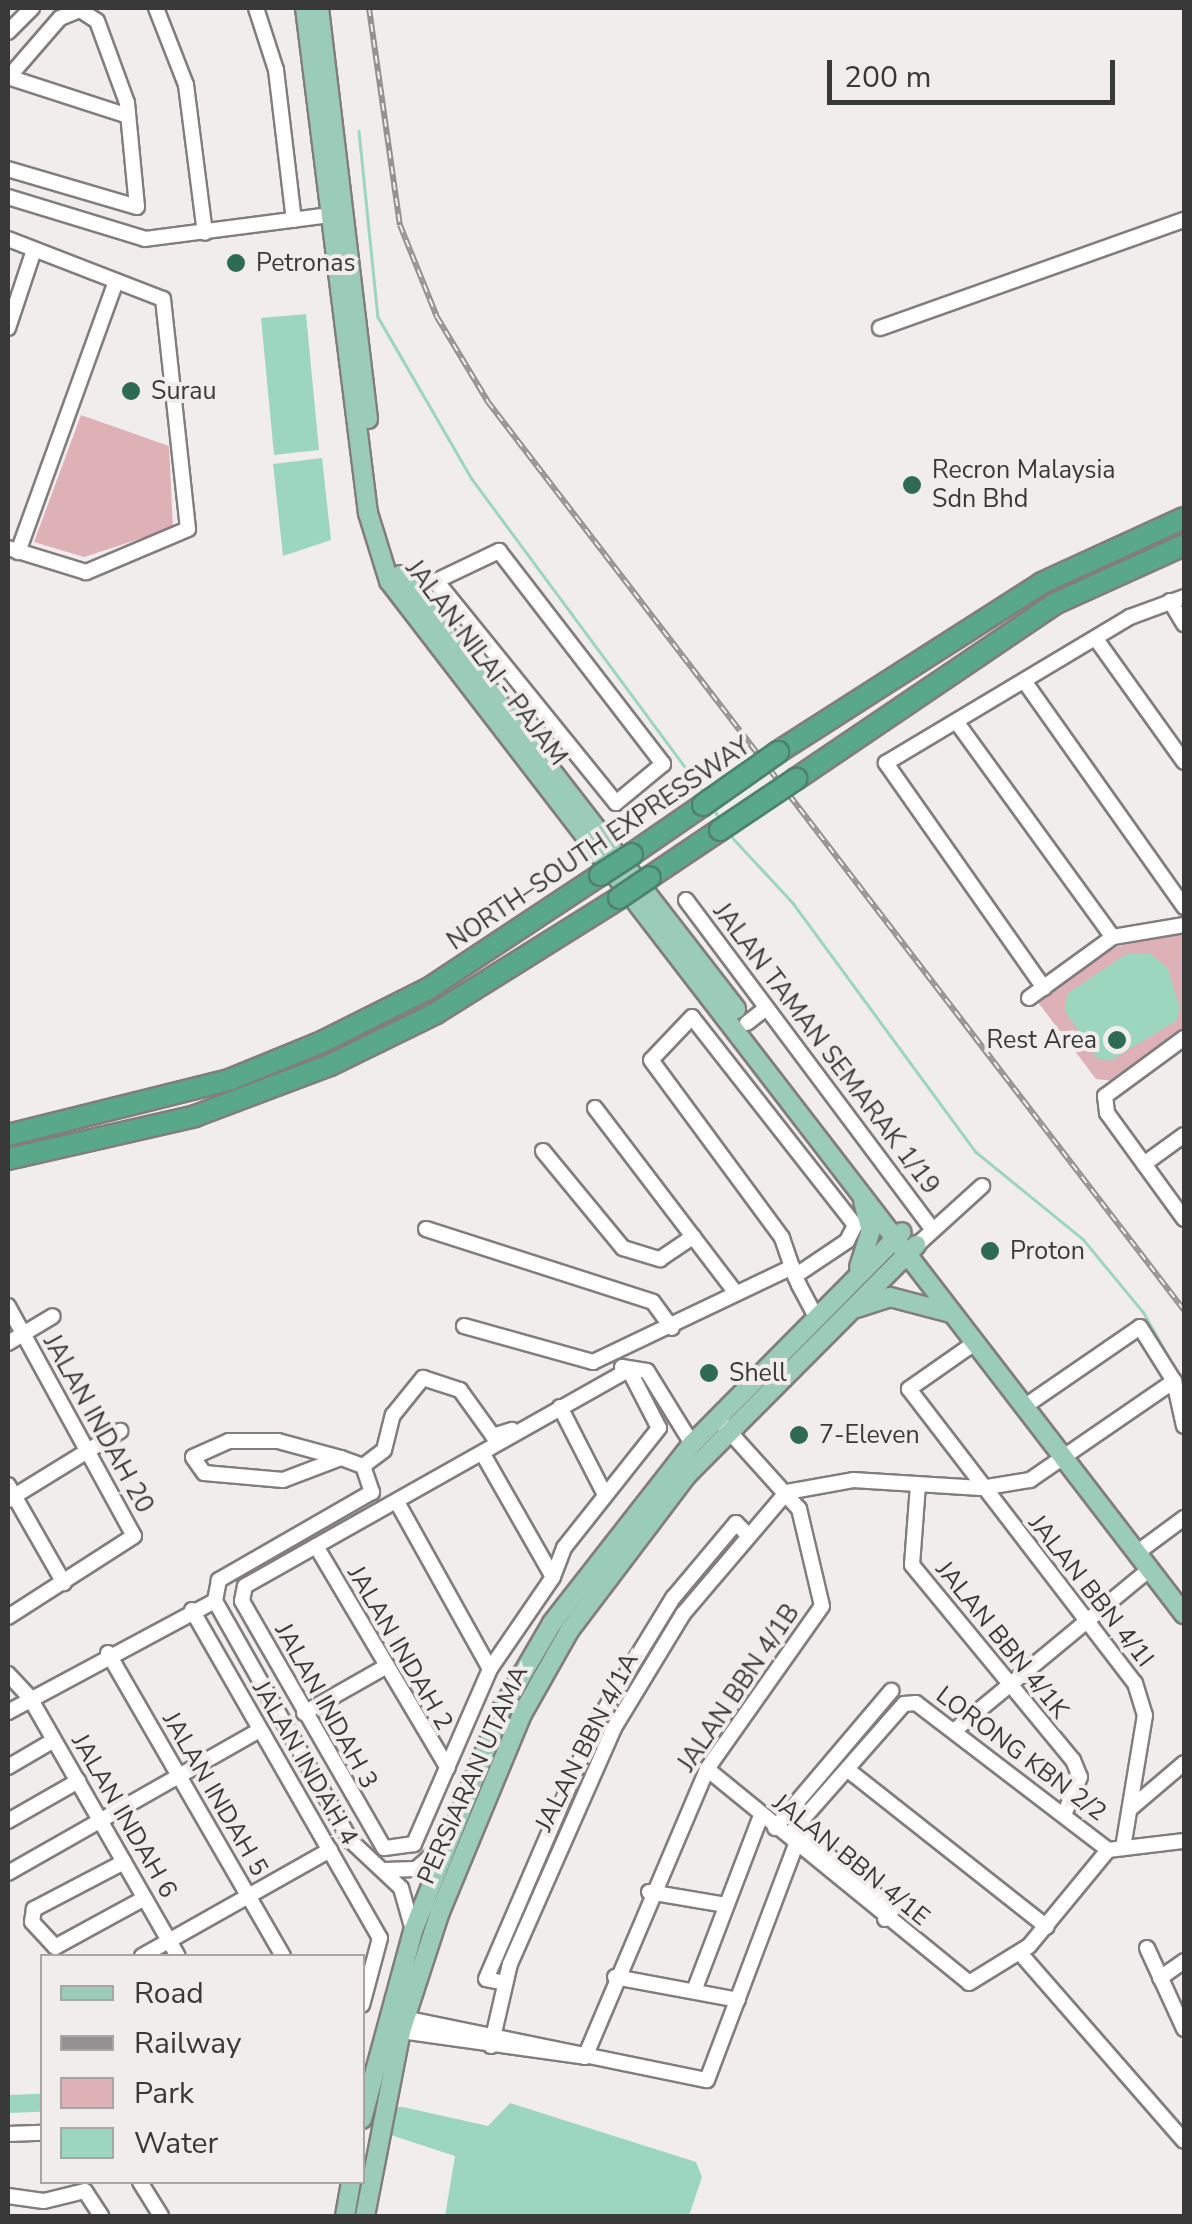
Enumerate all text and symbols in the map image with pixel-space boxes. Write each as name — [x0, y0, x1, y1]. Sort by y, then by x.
scale bar — [832, 40, 1120, 102]
text: 200 m — [844, 57, 931, 98]
place label: Petronas — [256, 248, 355, 278]
marker: Petronas — [225, 252, 247, 274]
place label: Surau — [151, 376, 216, 406]
marker: Surau — [120, 380, 142, 402]
place label: Recron Malaysia Sdn Bhd — [932, 456, 1115, 515]
marker: Recron Malaysia Sdn Bhd — [901, 474, 923, 496]
street label: JALAN NILAI - PAJAM — [399, 555, 573, 771]
street label: NORTH–SOUTH EXPRESSWAY — [442, 731, 756, 957]
street label: JALAN TAMAN SEMARAK 1/19 — [707, 898, 945, 1200]
place label: Rest Area — [987, 1025, 1097, 1055]
marker: Rest Area — [1106, 1029, 1128, 1051]
place label: Proton — [1010, 1236, 1085, 1266]
marker: Proton — [979, 1240, 1001, 1262]
street label: JALAN INDAH 20 — [37, 1330, 159, 1518]
place label: Shell — [729, 1358, 787, 1388]
marker: Shell — [698, 1362, 720, 1384]
place label: 7-Eleven — [819, 1420, 920, 1450]
marker: 7-Eleven — [788, 1424, 810, 1446]
street label: JALAN BBN 4/1I — [1022, 1509, 1160, 1673]
street label: JALAN BBN 4/1K — [929, 1555, 1075, 1725]
street label: JALAN INDAH 2 — [341, 1561, 459, 1735]
street label: JALAN BBN 4/1B — [672, 1599, 806, 1777]
street label: JALAN INDAH 3 — [268, 1618, 384, 1794]
street label: JALAN BBN 4/1A — [529, 1648, 645, 1836]
street label: PERSIARAN UTAMA — [411, 1661, 535, 1889]
street label: JALAN INDAH 4 — [246, 1676, 364, 1850]
street label: LORONG KBN 2/2 — [930, 1680, 1112, 1828]
street label: JALAN INDAH 5 — [156, 1707, 274, 1881]
street label: JALAN INDAH 6 — [65, 1729, 183, 1903]
street label: JALAN BBN 4/1E — [767, 1788, 935, 1932]
legend — [40, 1954, 365, 2184]
text: Road — [134, 1973, 204, 2014]
text: Railway — [134, 2023, 242, 2064]
text: Park — [134, 2073, 194, 2114]
text: Water — [134, 2123, 218, 2164]

